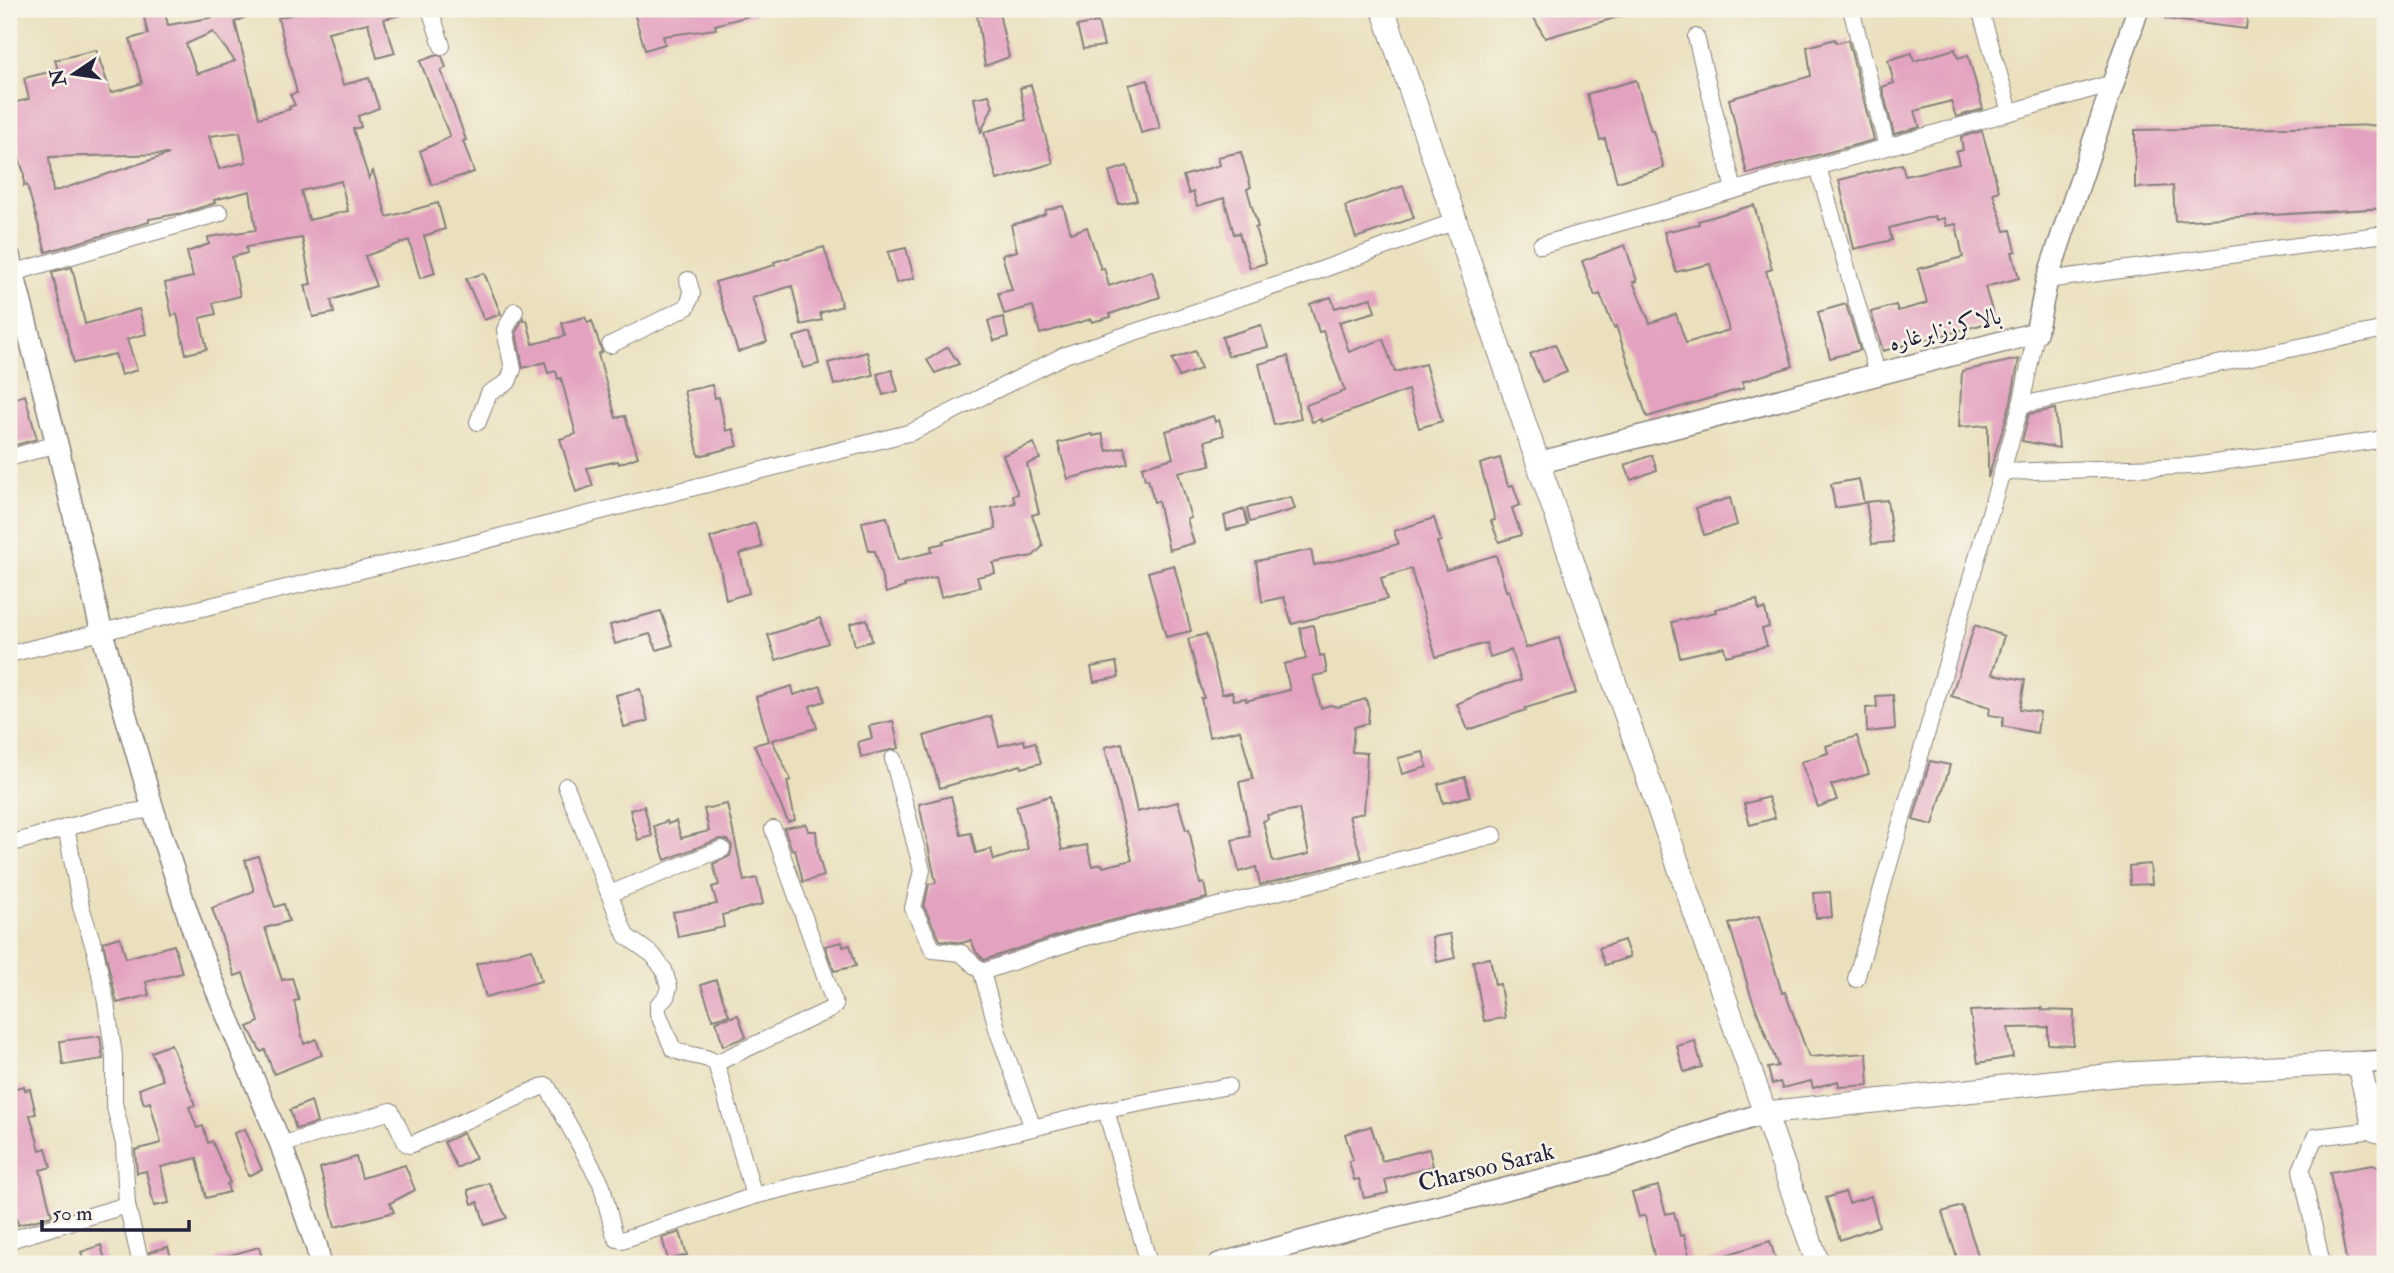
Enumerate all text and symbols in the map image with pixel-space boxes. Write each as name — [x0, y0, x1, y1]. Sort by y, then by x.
north arrow — [38, 38, 108, 108]
text: N — [45, 66, 72, 90]
street label: بالاکرززابرغاره — [1886, 301, 2005, 358]
street label: Charsoo Sarak — [1415, 1136, 1558, 1199]
scale bar — [42, 1189, 189, 1233]
text: 50 m — [52, 1200, 93, 1227]

